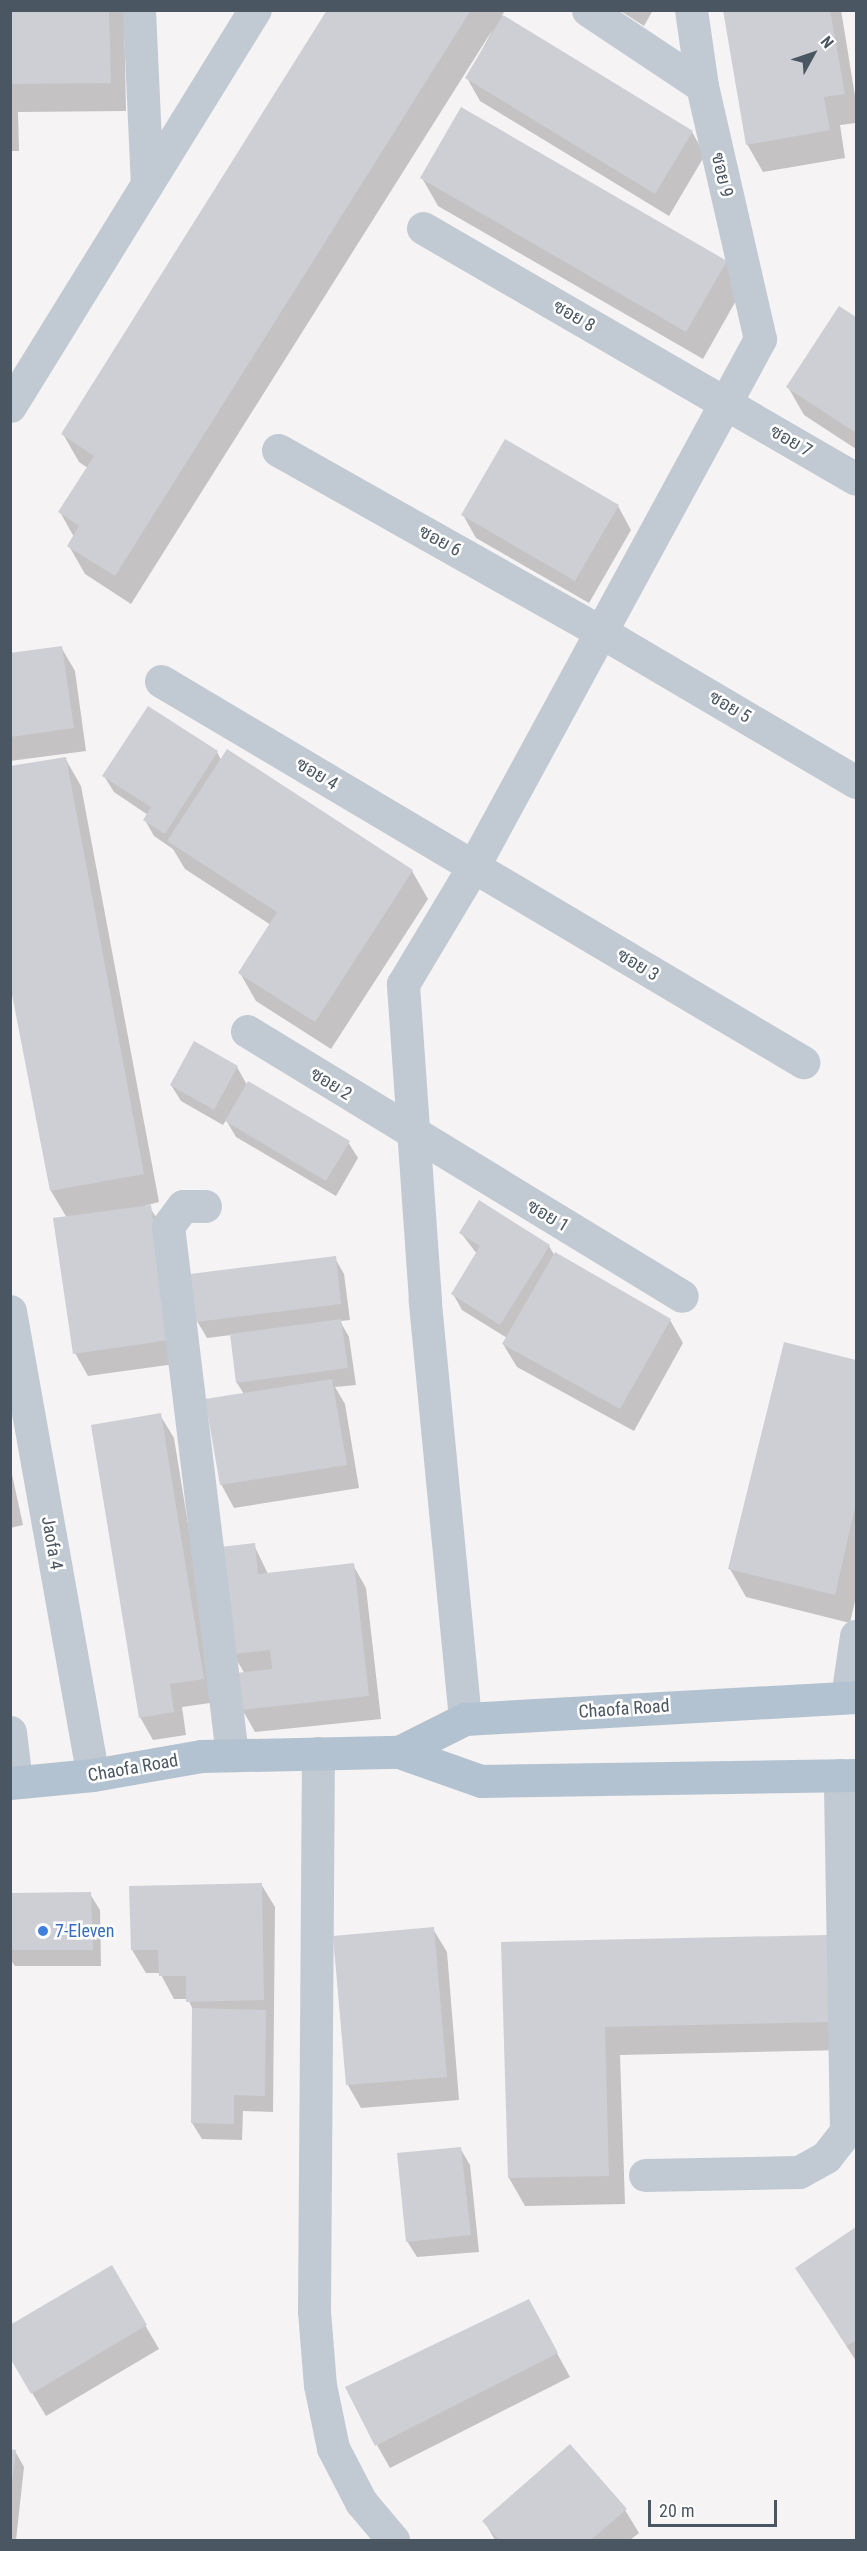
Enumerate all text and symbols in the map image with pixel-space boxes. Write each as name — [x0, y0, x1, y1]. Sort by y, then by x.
north arrow — [783, 24, 843, 84]
text: N — [817, 32, 838, 52]
street label: ซอย 9 — [706, 151, 738, 199]
street label: ซอย 8 — [549, 295, 599, 337]
street label: ซอย 7 — [766, 420, 816, 462]
street label: ซอย 6 — [415, 521, 465, 561]
street label: ซอย 5 — [705, 686, 755, 728]
street label: ซอย 4 — [292, 753, 342, 795]
street label: ซอย 3 — [613, 944, 663, 986]
street label: ซอย 2 — [306, 1063, 356, 1105]
street label: ซอย 1 — [523, 1195, 573, 1237]
street label: Jaofa 4 — [37, 1515, 67, 1571]
street label: Chaofa Road — [578, 1695, 670, 1723]
street label: Chaofa Road — [86, 1749, 180, 1787]
place label: 7-Eleven — [55, 1920, 114, 1942]
marker: 7-Eleven — [36, 1924, 50, 1938]
scale bar — [651, 2488, 780, 2526]
text: 20 m — [659, 2500, 694, 2521]

